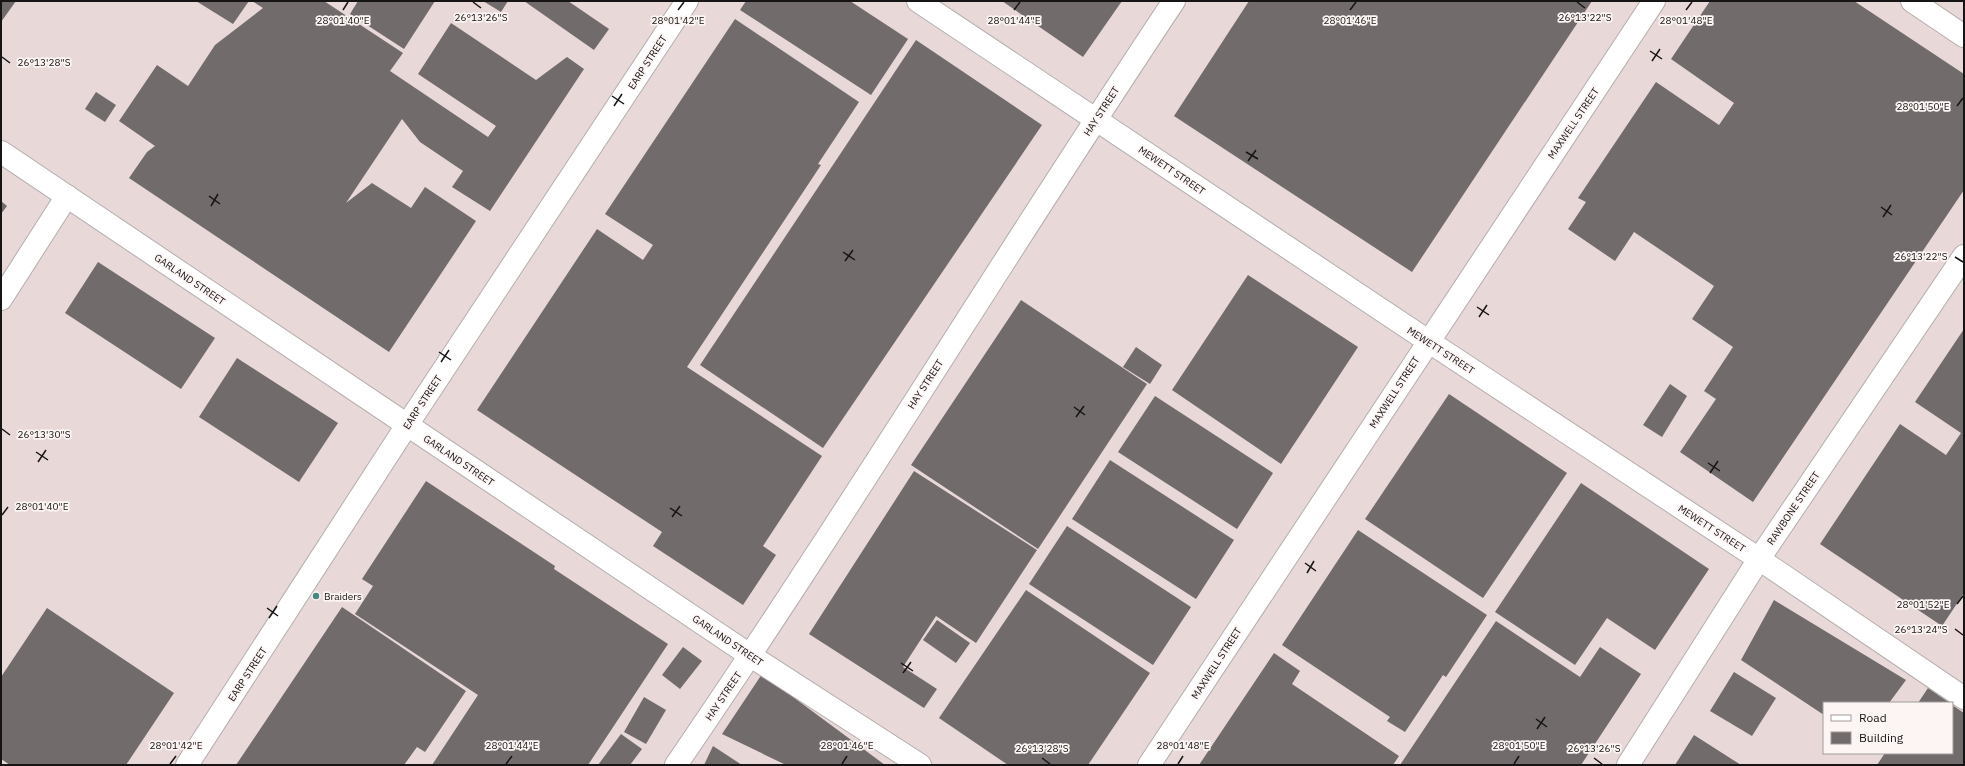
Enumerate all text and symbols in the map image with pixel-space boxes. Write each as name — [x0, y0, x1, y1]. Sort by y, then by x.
text: 26°13'26"S — [454, 11, 508, 24]
text: 26°13'22"S — [1558, 11, 1612, 24]
text: 28°01'40"E — [316, 14, 370, 27]
text: 28°01'42"E — [651, 14, 705, 27]
text: 28°01'44"E — [987, 14, 1041, 27]
text: 28°01'46"E — [1323, 14, 1377, 27]
text: 28°01'48"E — [1659, 14, 1713, 27]
street label: EARP STREET — [625, 32, 670, 92]
text: 26°13'28"S — [17, 56, 71, 69]
street label: HAY STREET — [1081, 84, 1122, 138]
street label: MAXWELL STREET — [1545, 85, 1602, 161]
text: 28°01'50"E — [1896, 100, 1950, 113]
street label: MEWETT STREET — [1136, 143, 1208, 198]
text: 26°13'22"S — [1894, 250, 1948, 263]
street label: GARLAND STREET — [152, 251, 228, 308]
street label: MEWETT STREET — [1405, 324, 1477, 377]
street label: MAXWELL STREET — [1366, 354, 1423, 431]
street label: HAY STREET — [905, 357, 946, 411]
street label: EARP STREET — [400, 372, 445, 432]
text: 26°13'30"S — [17, 428, 71, 441]
street label: GARLAND STREET — [421, 432, 497, 489]
street label: RAWBONE STREET — [1764, 469, 1823, 547]
text: 28°01'40"E — [15, 500, 69, 513]
street label: MEWETT STREET — [1676, 502, 1748, 555]
place label: Braiders — [324, 590, 362, 603]
marker: Braiders — [311, 591, 321, 601]
text: 28°01'52"E — [1896, 598, 1950, 611]
street label: GARLAND STREET — [690, 612, 766, 669]
text: 26°13'24"S — [1894, 623, 1948, 636]
street label: MAXWELL STREET — [1188, 625, 1245, 702]
street label: EARP STREET — [225, 644, 270, 704]
street label: HAY STREET — [702, 669, 745, 723]
legend — [1823, 702, 1953, 754]
text: Road — [1859, 710, 1887, 725]
text: Building — [1859, 730, 1904, 745]
text: 28°01'42"E — [149, 739, 203, 752]
text: 28°01'44"E — [485, 739, 539, 752]
text: 28°01'46"E — [820, 739, 874, 752]
text: 28°01'48"E — [1156, 739, 1210, 752]
text: 28°01'50"E — [1492, 739, 1546, 752]
text: 26°13'28"S — [1015, 742, 1069, 755]
text: 26°13'26"S — [1567, 742, 1621, 755]

